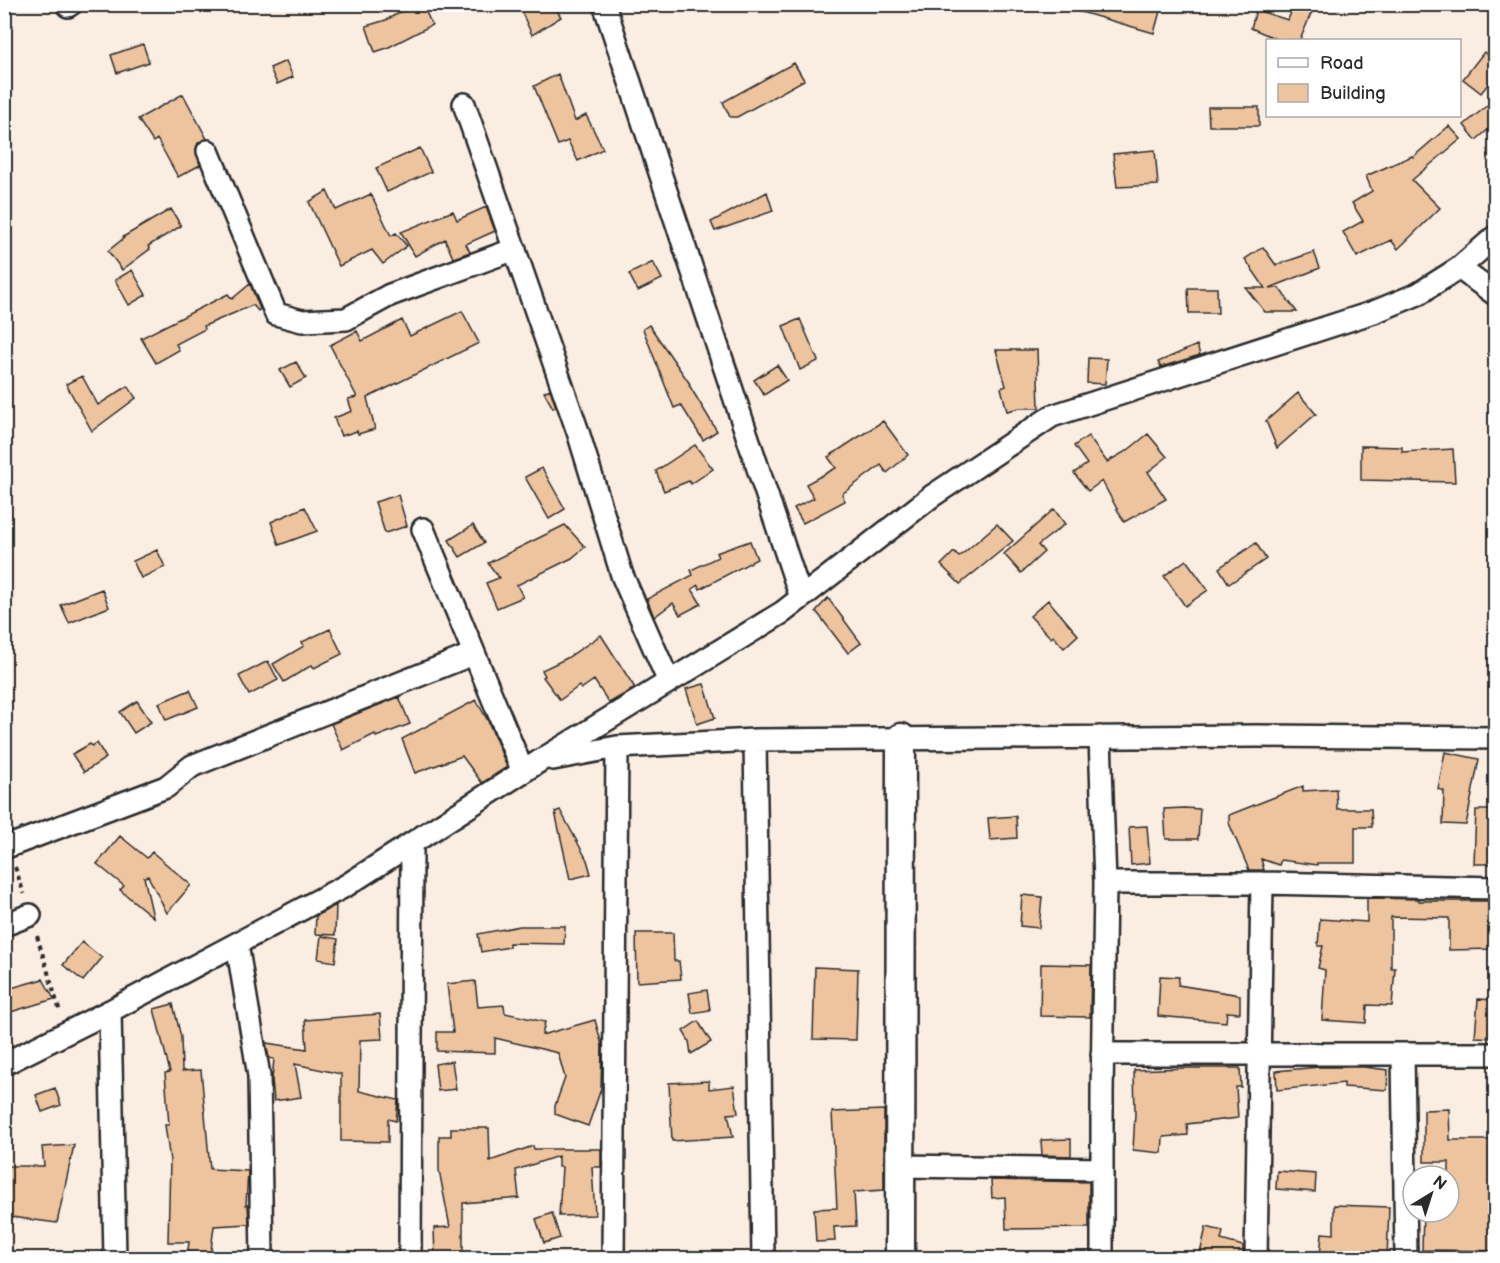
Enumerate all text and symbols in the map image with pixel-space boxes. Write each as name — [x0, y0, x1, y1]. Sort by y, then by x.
legend — [1266, 39, 1461, 117]
text: Road — [1320, 53, 1364, 74]
text: Building — [1320, 83, 1386, 104]
north arrow — [1401, 1164, 1461, 1224]
text: N — [1429, 1172, 1450, 1195]

